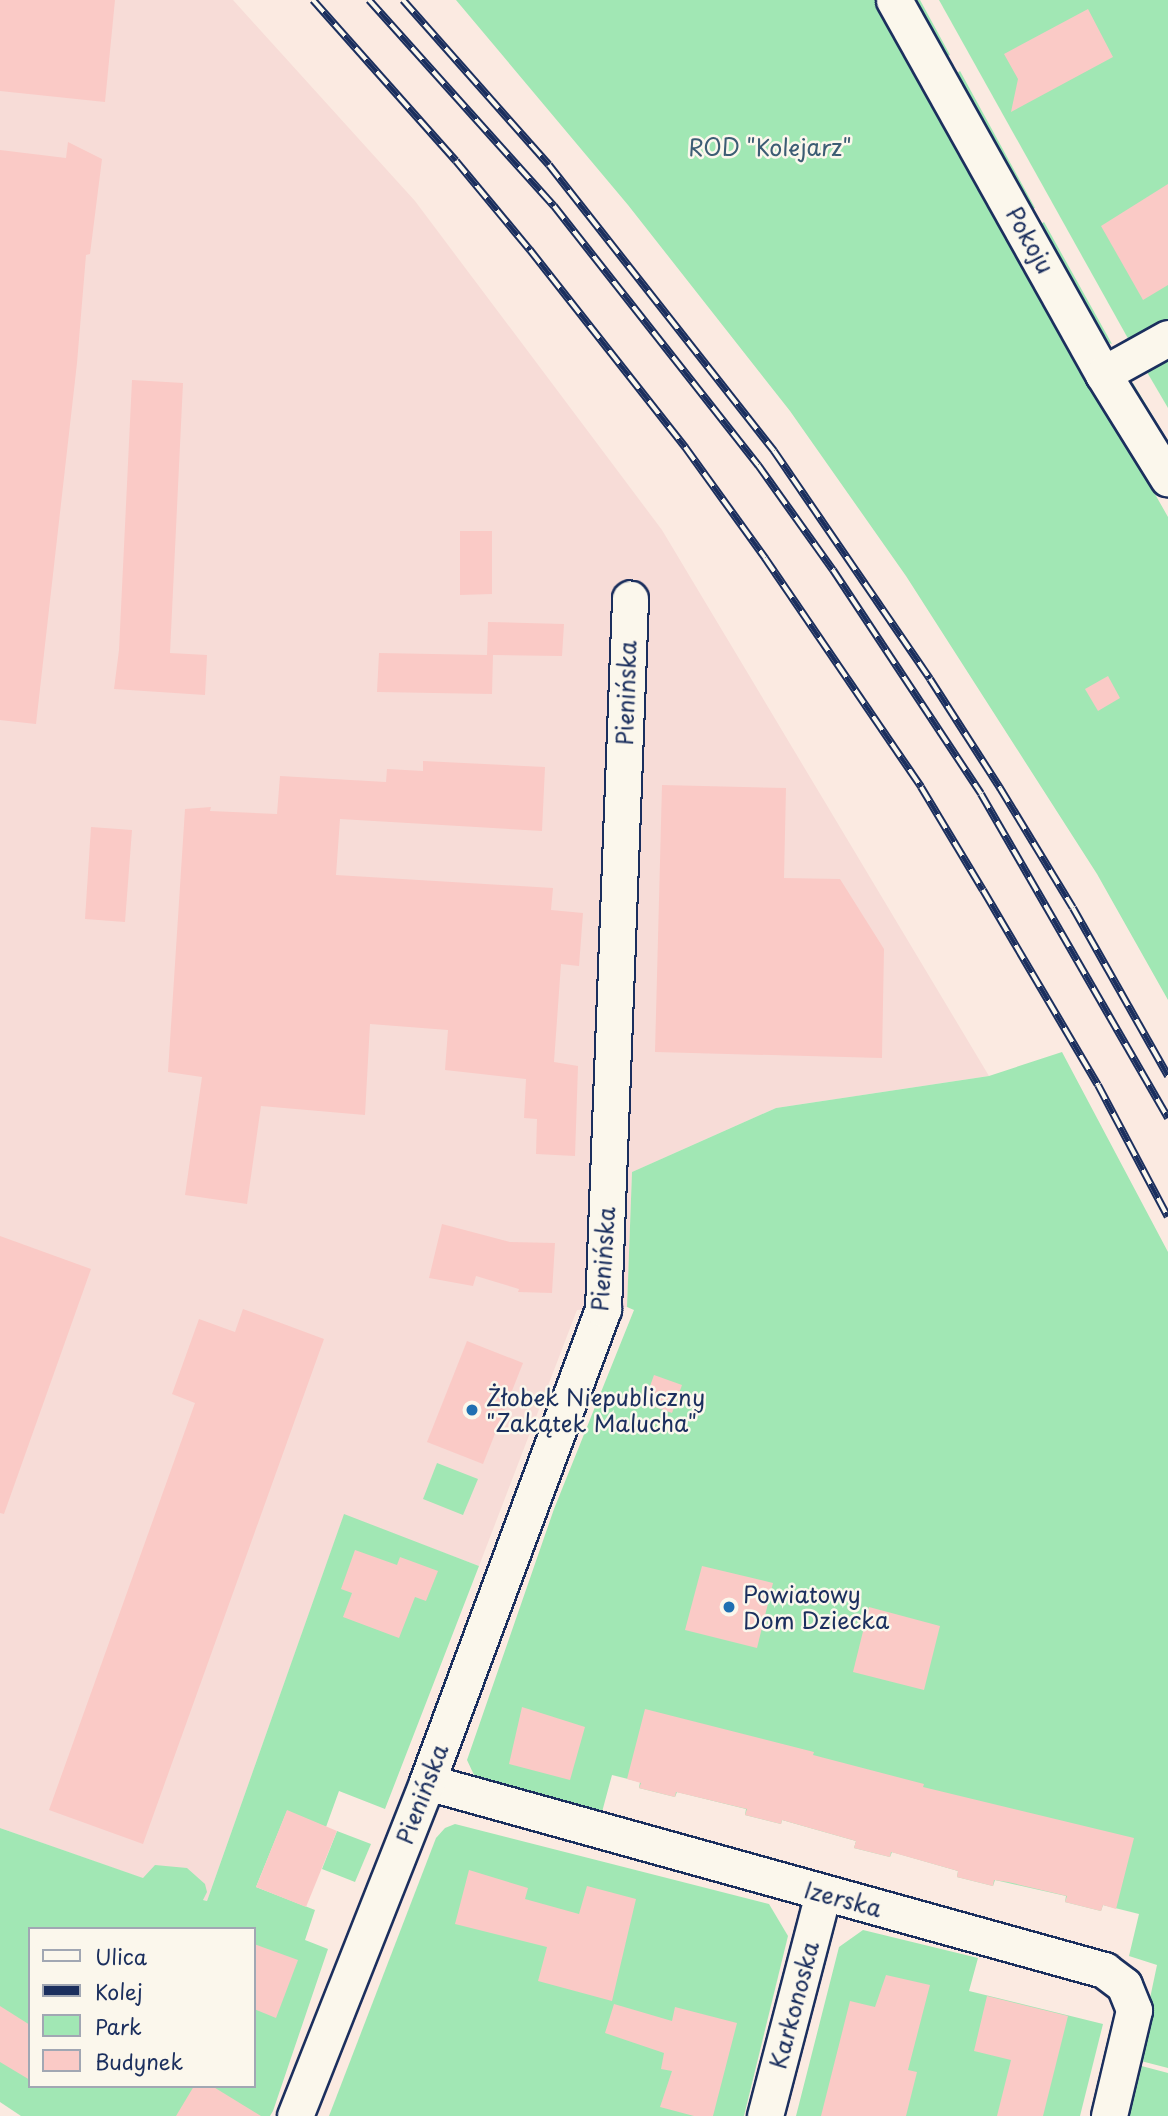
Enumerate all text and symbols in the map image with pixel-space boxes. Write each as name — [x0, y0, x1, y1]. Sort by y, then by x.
park label: ROD "Kolejarz" — [687, 133, 853, 161]
street label: Pokoju — [1000, 202, 1060, 278]
street label: Pienińska — [610, 640, 642, 746]
street label: Pienińska — [586, 1206, 620, 1312]
place label: Żłobek Niepubliczny "Zakątek Malucha" — [486, 1383, 707, 1437]
marker: Żłobek Niepubliczny "Zakątek Malucha" — [464, 1402, 480, 1418]
place label: Powiatowy Dom Dziecka — [743, 1580, 890, 1634]
marker: Powiatowy Dom Dziecka — [721, 1599, 737, 1615]
street label: Pienińska — [390, 1740, 454, 1848]
street label: Izerska — [801, 1875, 885, 1923]
legend — [28, 1927, 256, 2088]
street label: Karkonoska — [764, 1938, 824, 2072]
text: Ulica — [95, 1940, 147, 1972]
text: Kolej — [95, 1975, 143, 2007]
text: Park — [95, 2010, 142, 2042]
text: Budynek — [95, 2045, 183, 2077]

